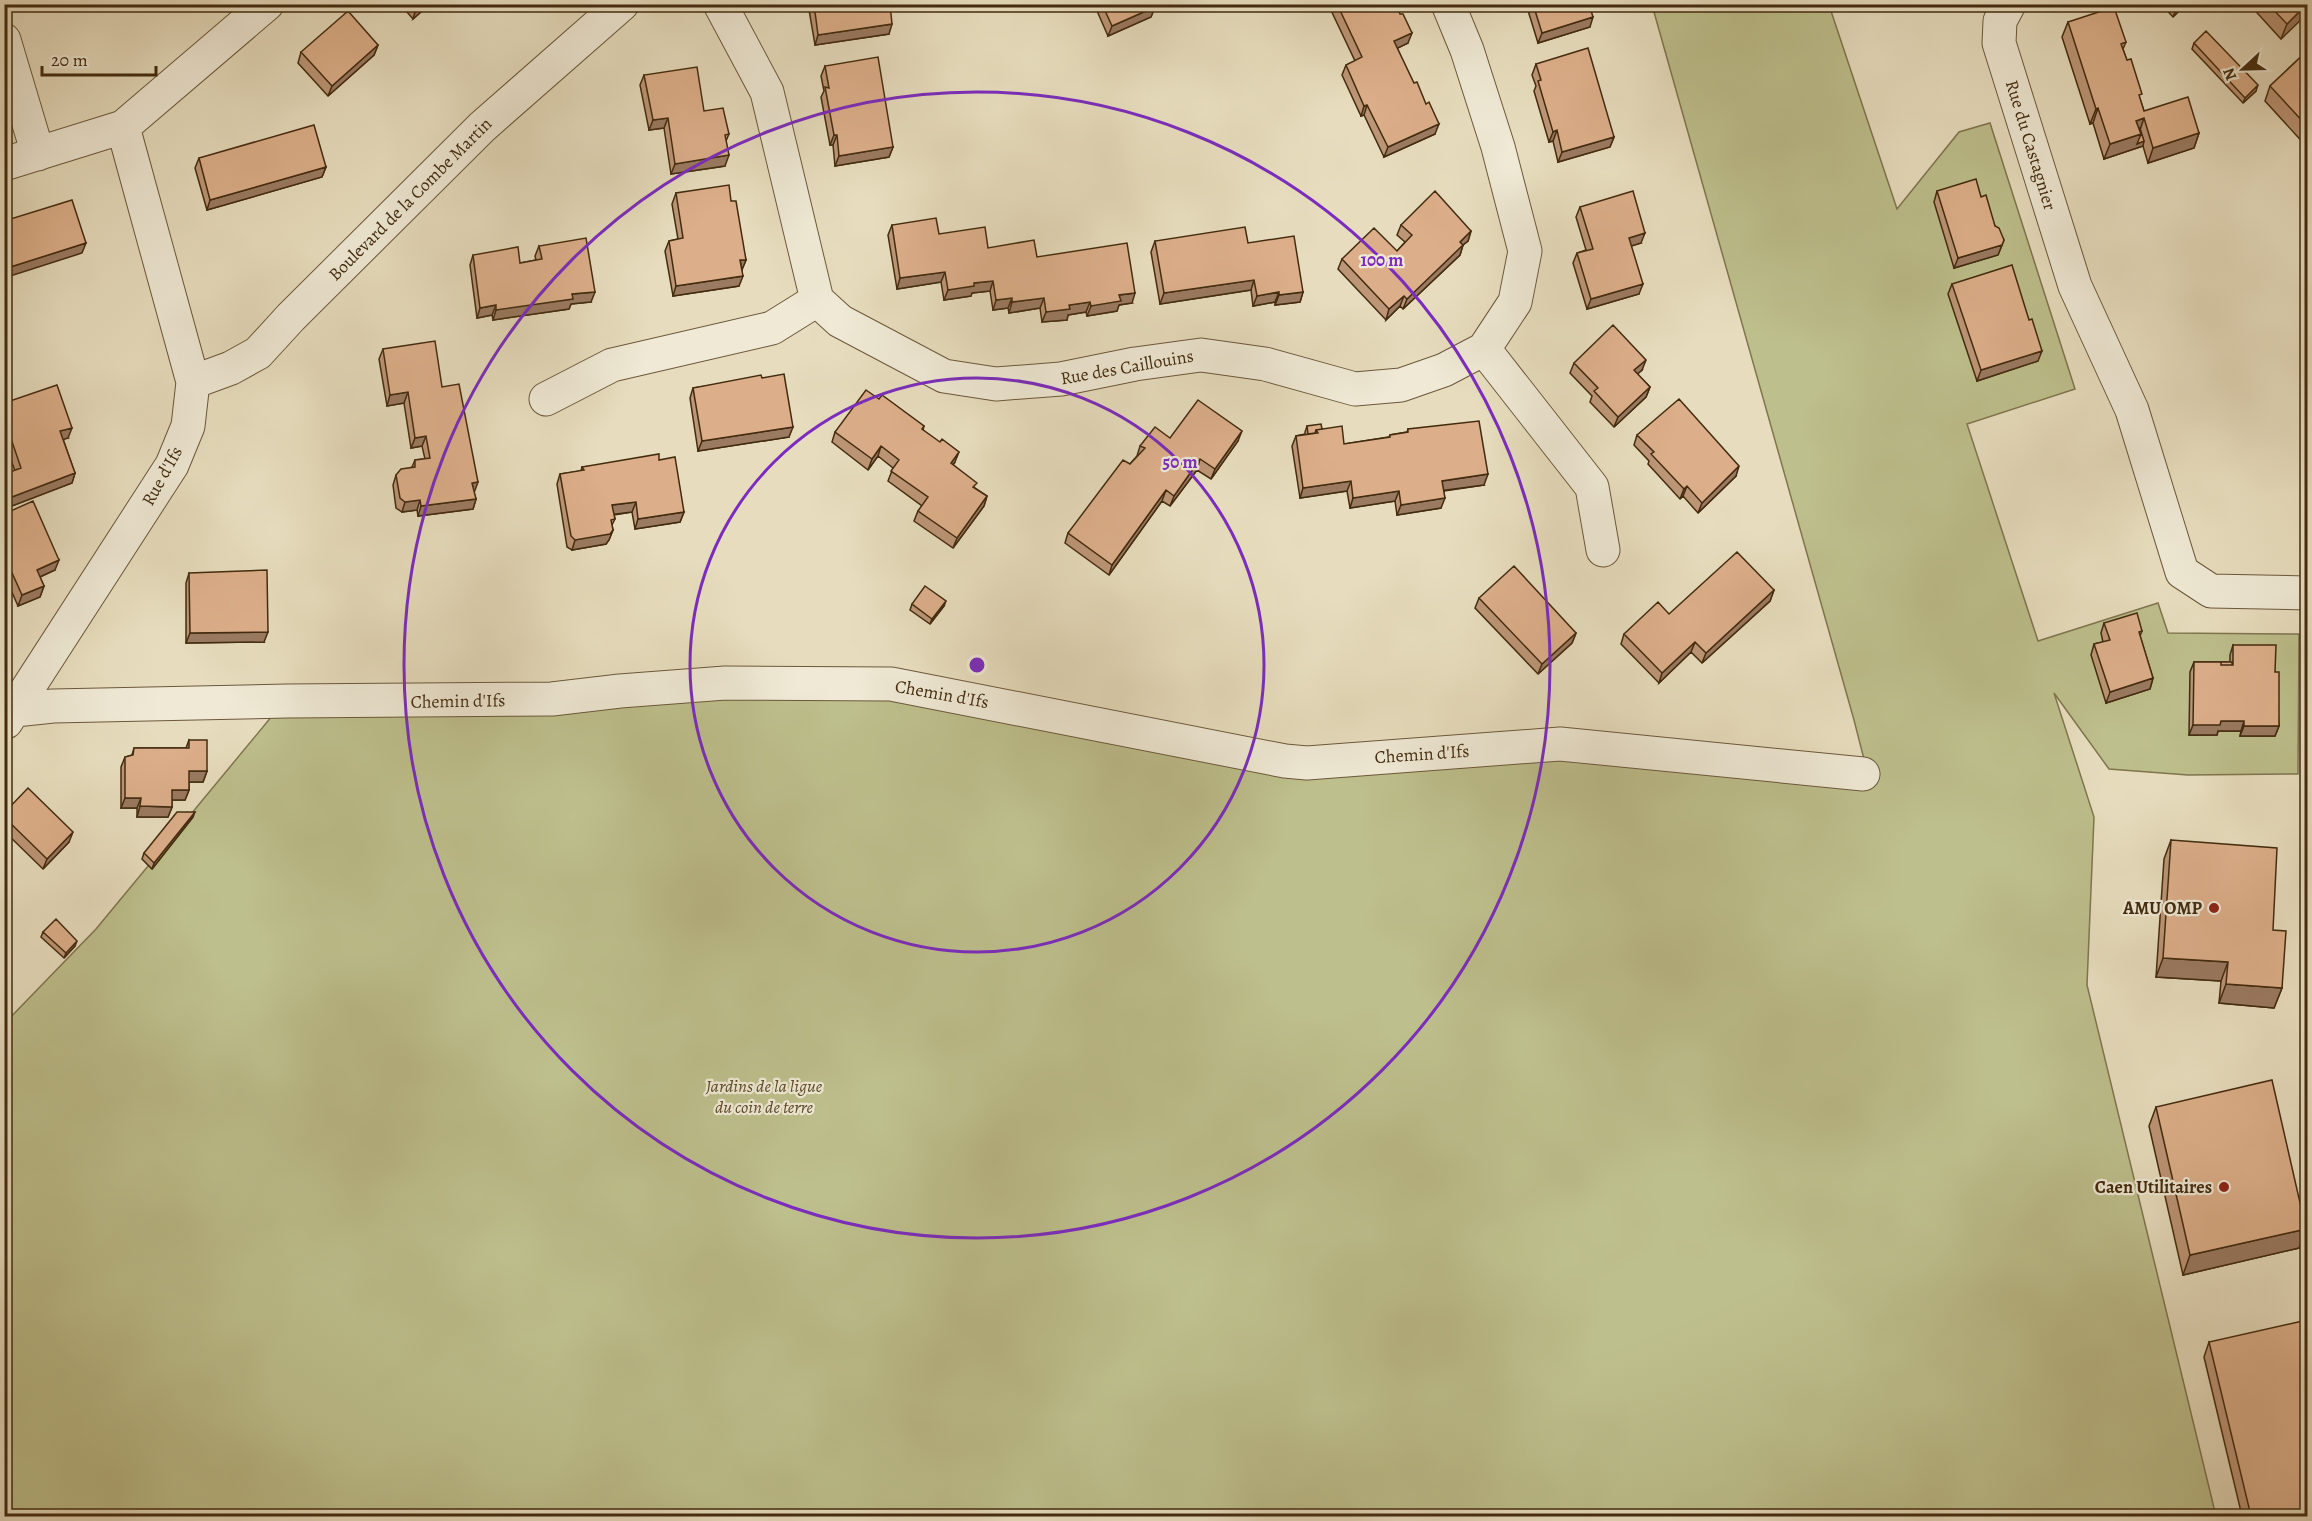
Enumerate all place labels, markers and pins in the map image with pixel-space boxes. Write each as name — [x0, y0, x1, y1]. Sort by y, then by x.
centre of rings — [967, 655, 987, 675]
place label: AMU OMP — [2122, 896, 2203, 920]
marker: AMU OMP — [2207, 901, 2221, 915]
place label: Caen Utilitaires — [2095, 1175, 2212, 1199]
marker: Caen Utilitaires — [2217, 1180, 2231, 1194]

